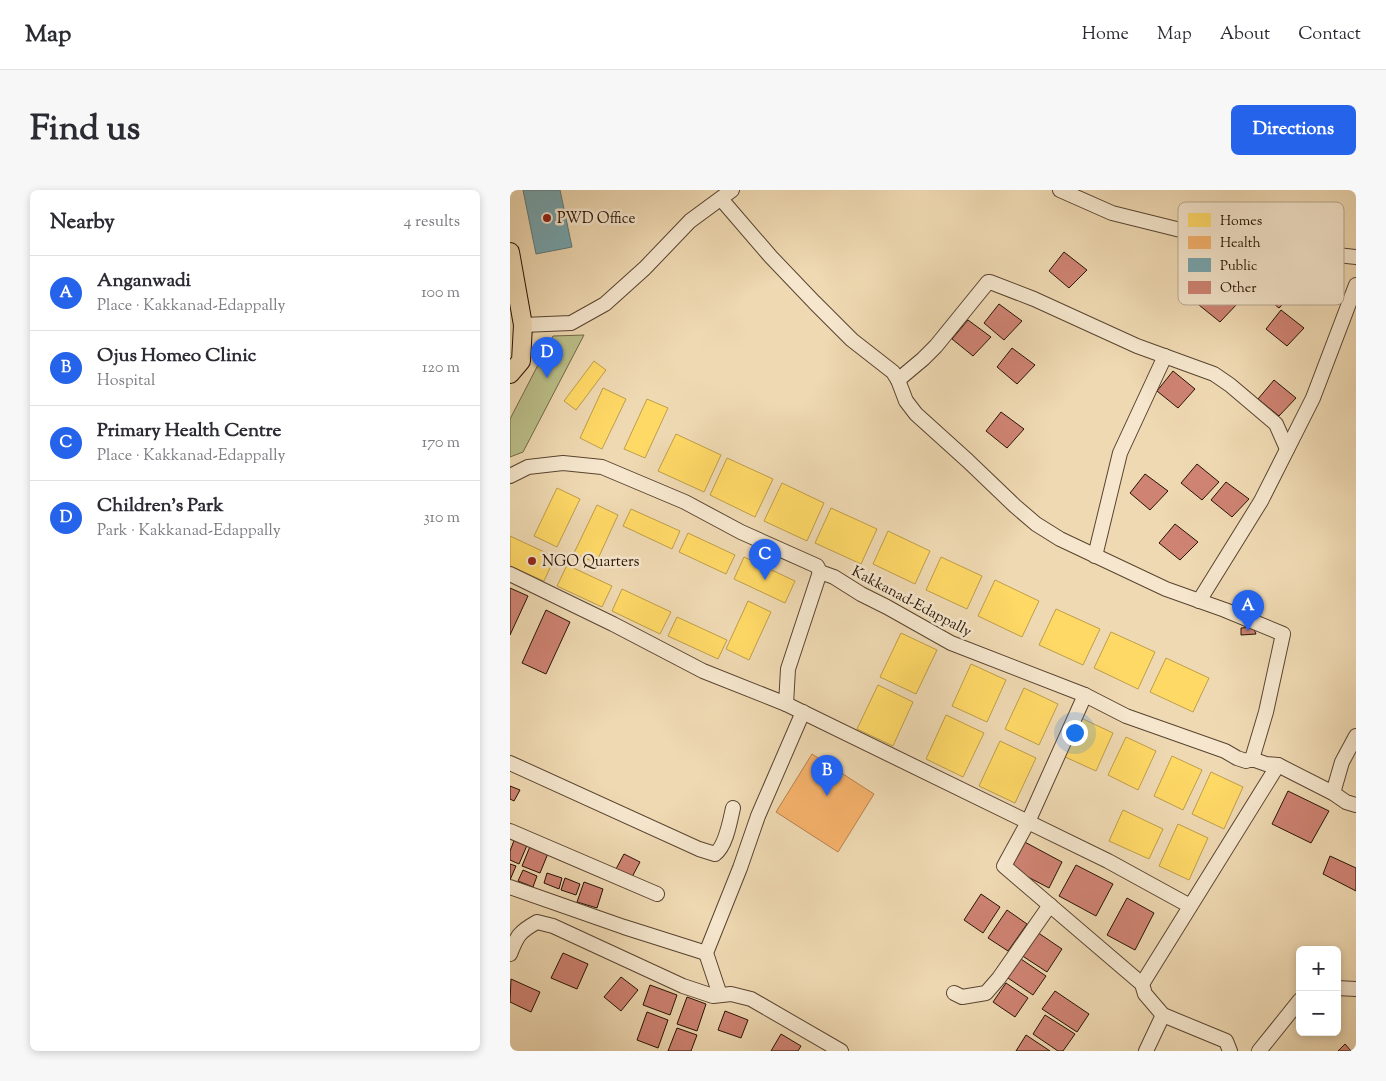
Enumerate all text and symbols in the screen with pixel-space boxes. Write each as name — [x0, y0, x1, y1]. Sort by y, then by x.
text: Map — [25, 18, 71, 52]
text: Home — [1082, 22, 1129, 48]
text: Map — [1157, 22, 1192, 48]
text: About — [1220, 22, 1270, 48]
text: Contact — [1298, 22, 1361, 48]
text: Find us — [30, 105, 140, 156]
button: Directions — [1231, 105, 1356, 155]
legend — [1178, 202, 1344, 305]
text: Nearby — [50, 208, 115, 238]
place label: PWD Office — [557, 209, 636, 230]
text: 4 results — [404, 211, 460, 234]
marker: PWD Office — [541, 212, 553, 224]
text: Homes — [1220, 212, 1262, 232]
text: Health — [1220, 234, 1261, 254]
text: Public — [1220, 257, 1257, 277]
text: Anganwadi — [97, 268, 191, 295]
text: Other — [1220, 279, 1257, 299]
text: A — [60, 282, 73, 305]
text: 100 m — [421, 282, 460, 305]
text: Place · Kakkanad-Edappally — [97, 295, 286, 318]
pin: D — [531, 337, 563, 378]
text: Ojus Homeo Clinic — [97, 343, 256, 370]
text: B — [61, 357, 71, 380]
text: 120 m — [422, 357, 460, 380]
text: Hospital — [97, 370, 155, 393]
text: Primary Health Centre — [97, 418, 281, 445]
text: C — [60, 432, 72, 455]
text: 170 m — [422, 432, 460, 455]
text: Place · Kakkanad-Edappally — [97, 445, 286, 468]
text: Children's Park — [97, 493, 223, 520]
text: D — [60, 507, 72, 530]
text: 310 m — [423, 507, 460, 530]
text: Park · Kakkanad-Edappally — [97, 520, 281, 543]
pin: C — [749, 539, 781, 580]
place label: NGO Quarters — [542, 552, 640, 573]
marker: NGO Quarters — [526, 555, 538, 567]
street label: Kakkanad-Edappally — [847, 562, 976, 643]
pin: A — [1232, 590, 1264, 631]
your location — [1062, 720, 1088, 746]
pin: B — [811, 755, 843, 796]
map controls — [1296, 946, 1341, 1036]
button: + — [1296, 946, 1341, 991]
button: − — [1296, 991, 1341, 1036]

